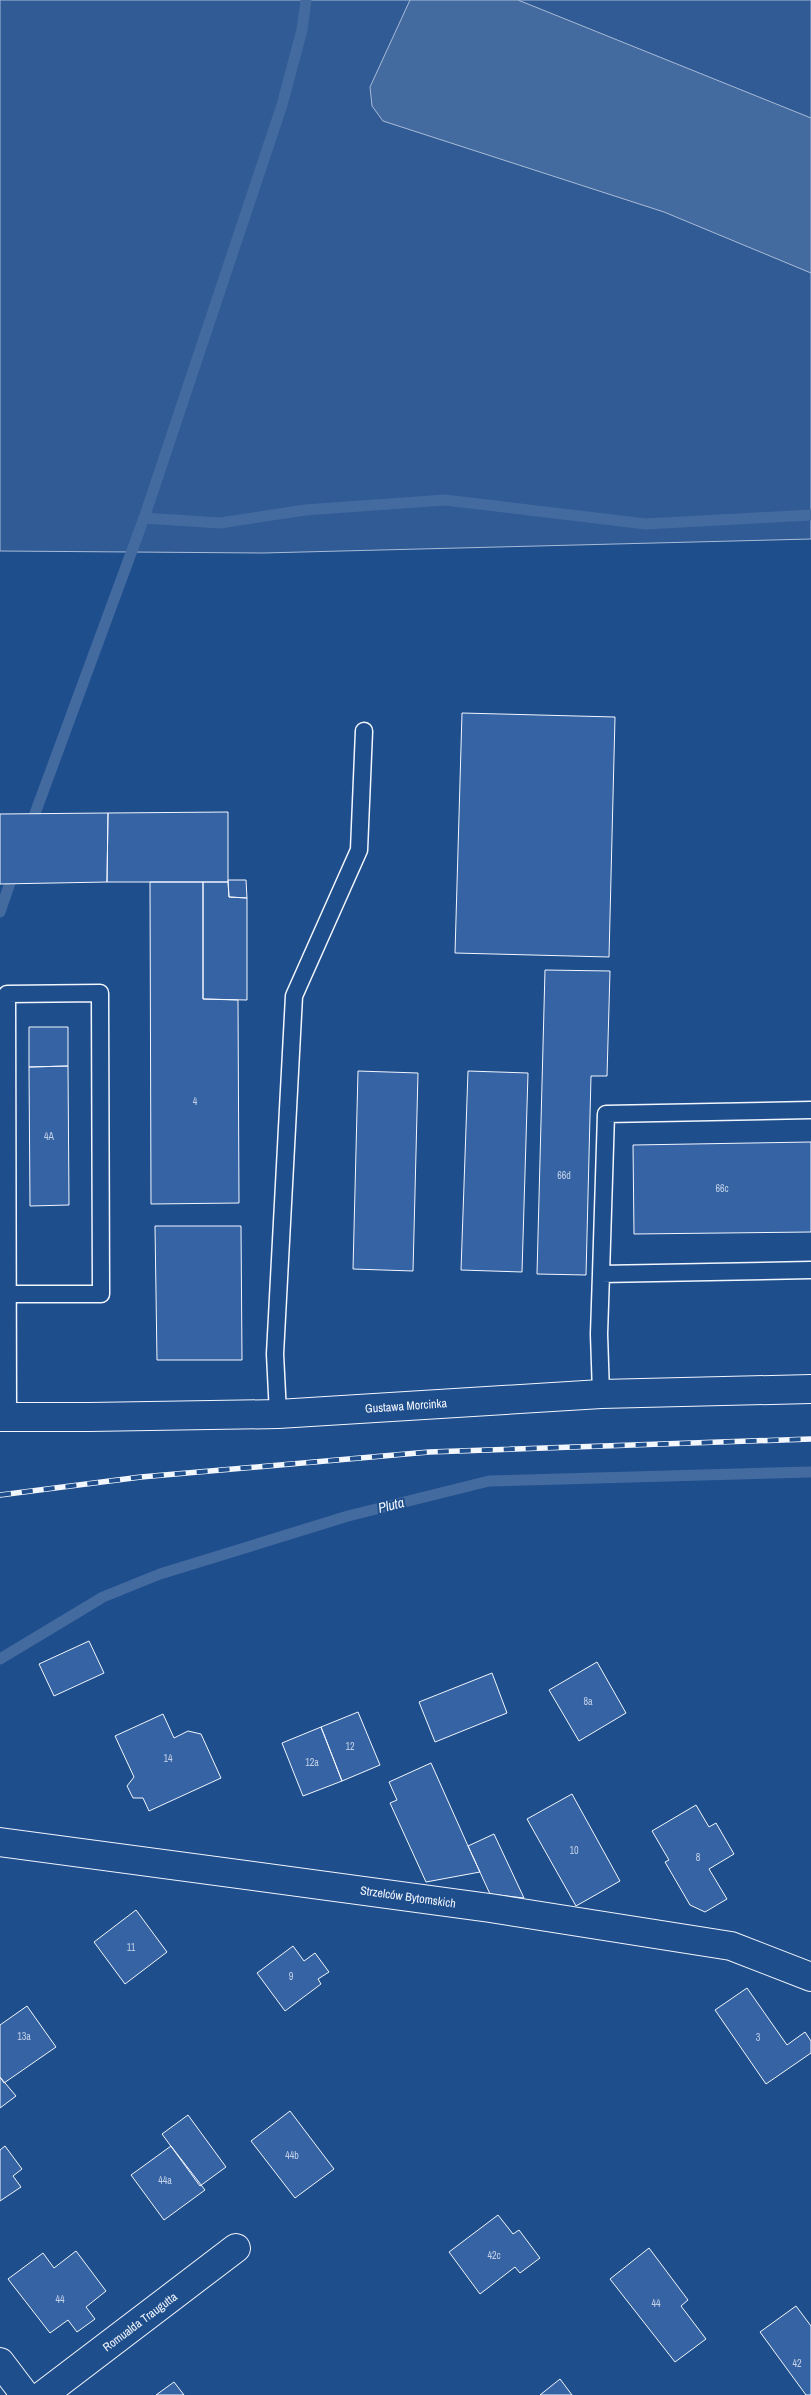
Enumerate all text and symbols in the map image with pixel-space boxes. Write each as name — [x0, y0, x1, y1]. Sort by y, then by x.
house number: 4 — [193, 1095, 198, 1108]
house number: 4A — [44, 1130, 55, 1143]
house number: 66d — [557, 1169, 571, 1182]
house number: 66c — [715, 1182, 729, 1195]
street label: Gustawa Morcinka — [365, 1395, 448, 1417]
water label: Pluta — [376, 1493, 406, 1517]
house number: 8a — [583, 1695, 593, 1708]
house number: 12 — [345, 1740, 355, 1753]
house number: 14 — [163, 1752, 173, 1765]
house number: 12a — [305, 1756, 319, 1769]
house number: 10 — [569, 1844, 579, 1857]
house number: 8 — [696, 1851, 701, 1864]
street label: Strzelców Bytomskich — [359, 1882, 457, 1912]
house number: 11 — [127, 1941, 136, 1954]
house number: 9 — [289, 1970, 294, 1983]
house number: 13a — [17, 2030, 31, 2043]
house number: 3 — [756, 2031, 761, 2044]
house number: 44b — [285, 2149, 299, 2162]
house number: 44a — [158, 2174, 172, 2187]
house number: 42c — [487, 2249, 501, 2262]
street label: Romualda Traugutta — [100, 2288, 181, 2355]
house number: 44 — [55, 2293, 65, 2306]
house number: 44 — [651, 2297, 661, 2310]
house number: 42 — [792, 2357, 802, 2370]

